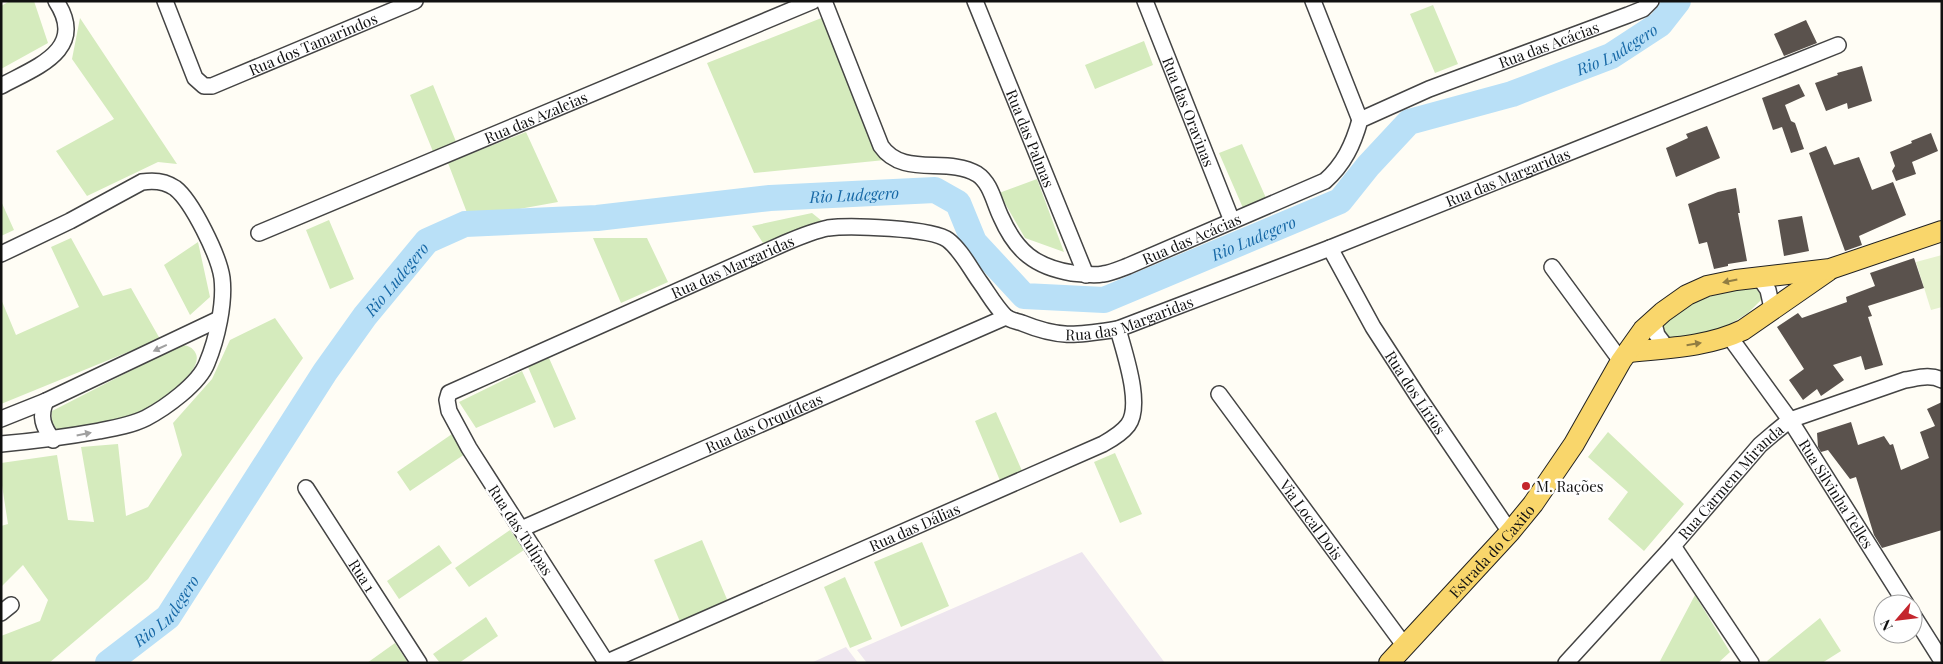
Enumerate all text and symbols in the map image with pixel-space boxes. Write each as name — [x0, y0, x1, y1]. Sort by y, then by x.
street label: Rua dos Tamarindos — [245, 8, 380, 80]
street label: Rua das Acácias — [1496, 17, 1602, 72]
water label: Rio Ludegero — [1572, 18, 1661, 79]
street label: Rua das Oravinas — [1158, 54, 1219, 169]
street label: Rua das Palmas — [1002, 86, 1059, 190]
street label: Rua das Azaleias — [481, 87, 590, 148]
street label: Rua das Margaridas — [1442, 143, 1573, 211]
water label: Rio Ludegero — [808, 181, 900, 207]
street label: Rua das Acácias — [1139, 208, 1244, 269]
water label: Rio Ludegero — [1207, 210, 1299, 265]
street label: Rua das Margaridas — [668, 230, 797, 303]
water label: Rio Ludegero — [359, 237, 433, 321]
one-way arrow — [1722, 277, 1737, 285]
street label: Rua das Margaridas — [1065, 291, 1196, 344]
one-way arrow — [1687, 339, 1703, 347]
one-way arrow — [152, 344, 167, 352]
street label: Rua dos Lírios — [1381, 347, 1451, 438]
street label: Rua das Orquídeas — [702, 389, 825, 457]
street label: Rua Carmem Miranda — [1673, 419, 1788, 543]
one-way arrow — [77, 429, 93, 437]
street label: Rua Silvinha Telles — [1795, 435, 1878, 552]
street label: Via Local Dois — [1275, 475, 1348, 564]
place label: M. Rações — [1536, 476, 1604, 496]
marker: M. Rações — [1520, 480, 1532, 492]
street label: Rua das Tulípas — [484, 481, 558, 579]
street label: Rua das Dálias — [866, 498, 963, 556]
street label: Estrada do Caxito — [1444, 500, 1539, 602]
street label: Rua 1 — [345, 555, 381, 596]
water label: Rio Ludegero — [128, 571, 203, 651]
north arrow — [1873, 594, 1923, 644]
text: N — [1875, 616, 1897, 634]

